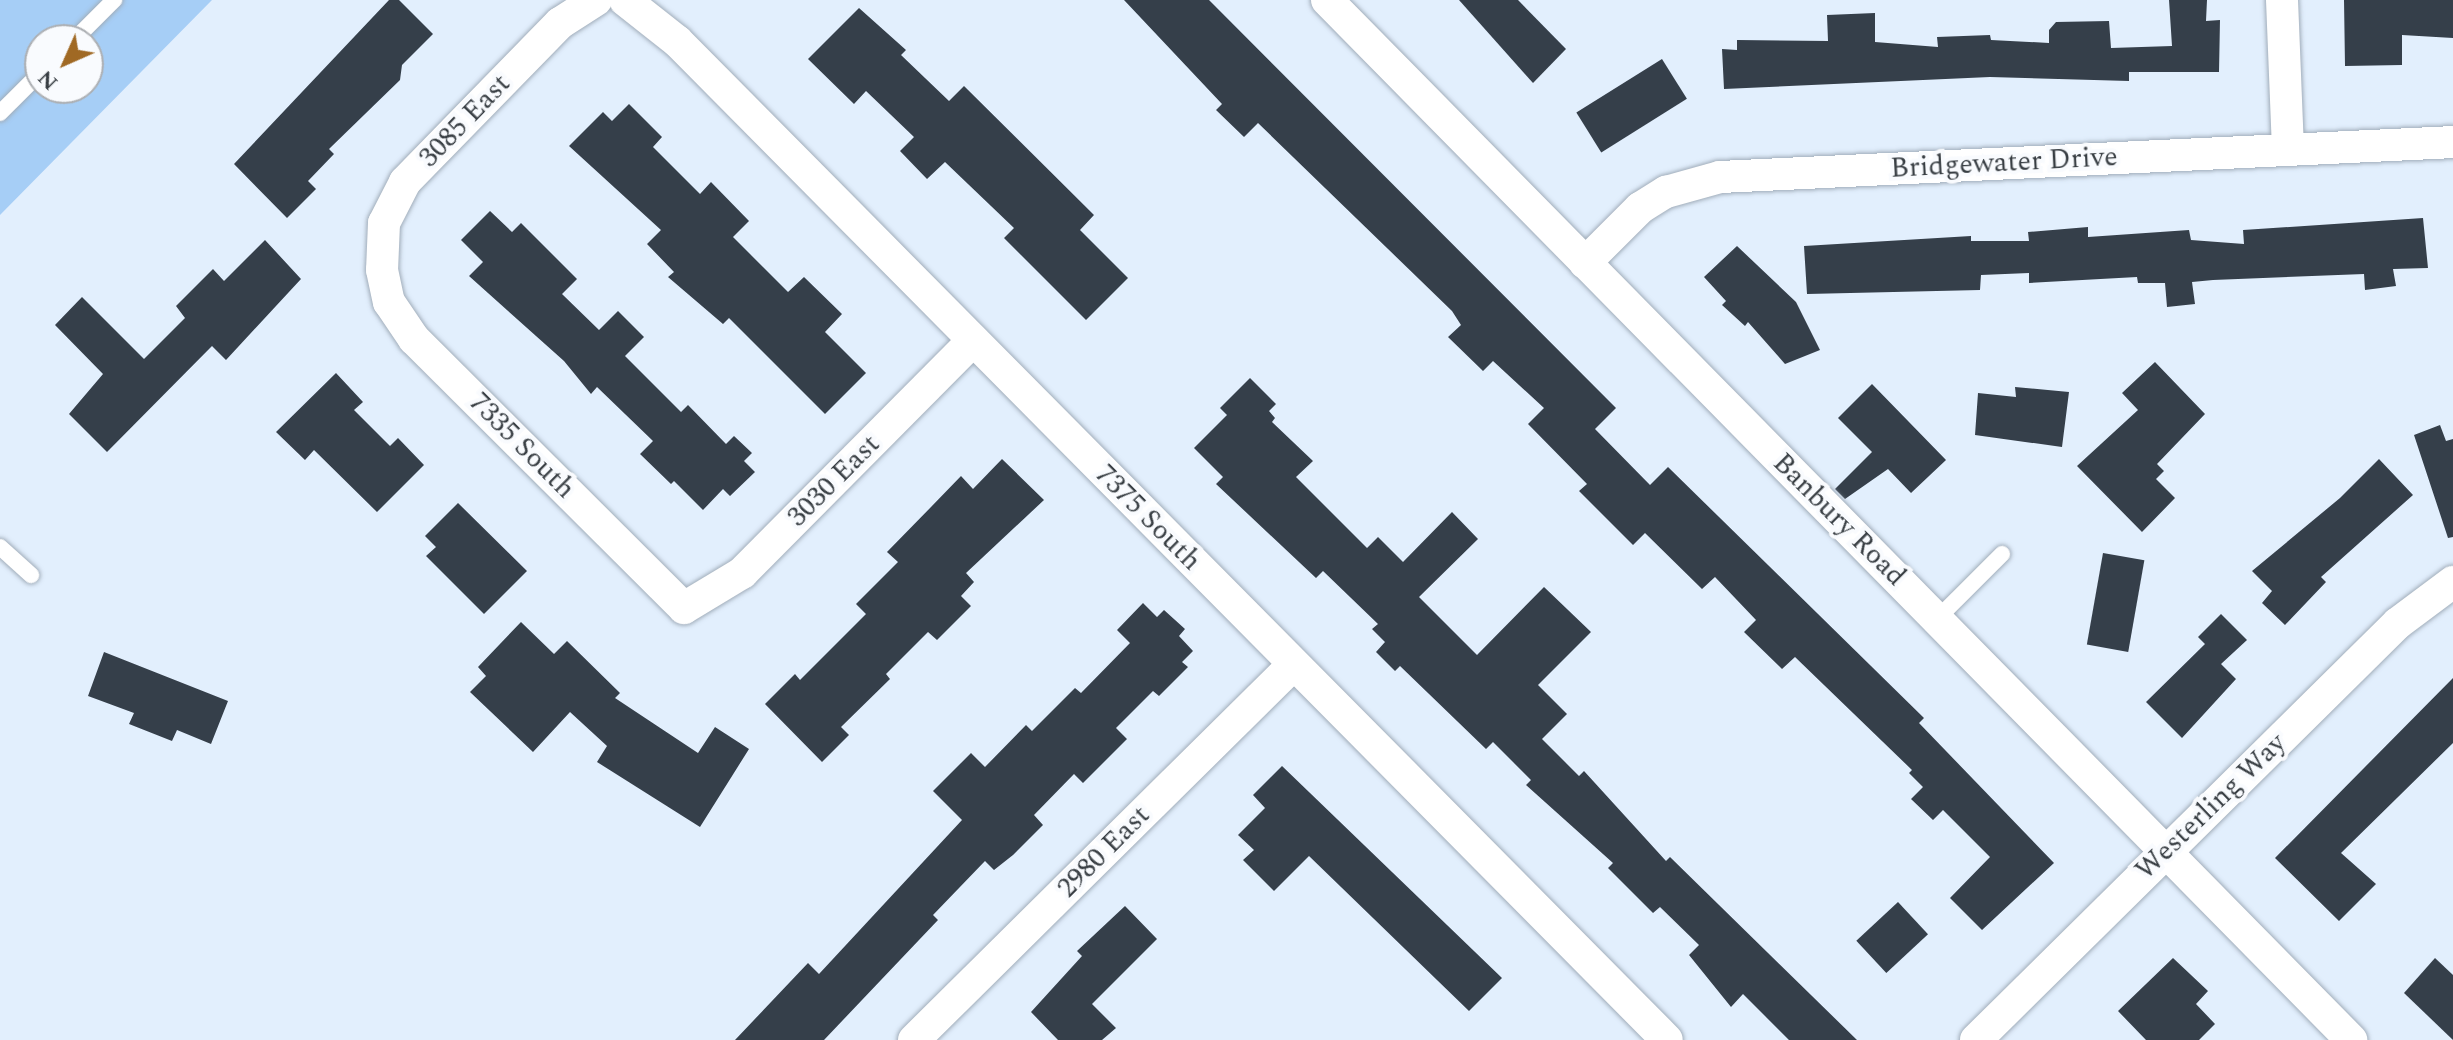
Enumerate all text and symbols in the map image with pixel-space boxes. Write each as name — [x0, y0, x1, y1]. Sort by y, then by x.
north arrow — [24, 24, 104, 104]
text: N — [30, 62, 66, 98]
street label: 3085 East — [412, 67, 518, 175]
street label: Bridgewater Drive — [1890, 140, 2118, 186]
street label: 7335 South — [462, 386, 582, 506]
street label: 3030 East — [781, 428, 887, 534]
street label: Banbury Road — [1766, 447, 1912, 593]
street label: 7375 South — [1088, 458, 1208, 578]
street label: Westerling Way — [2129, 727, 2293, 887]
street label: 2980 East — [1051, 799, 1157, 905]

